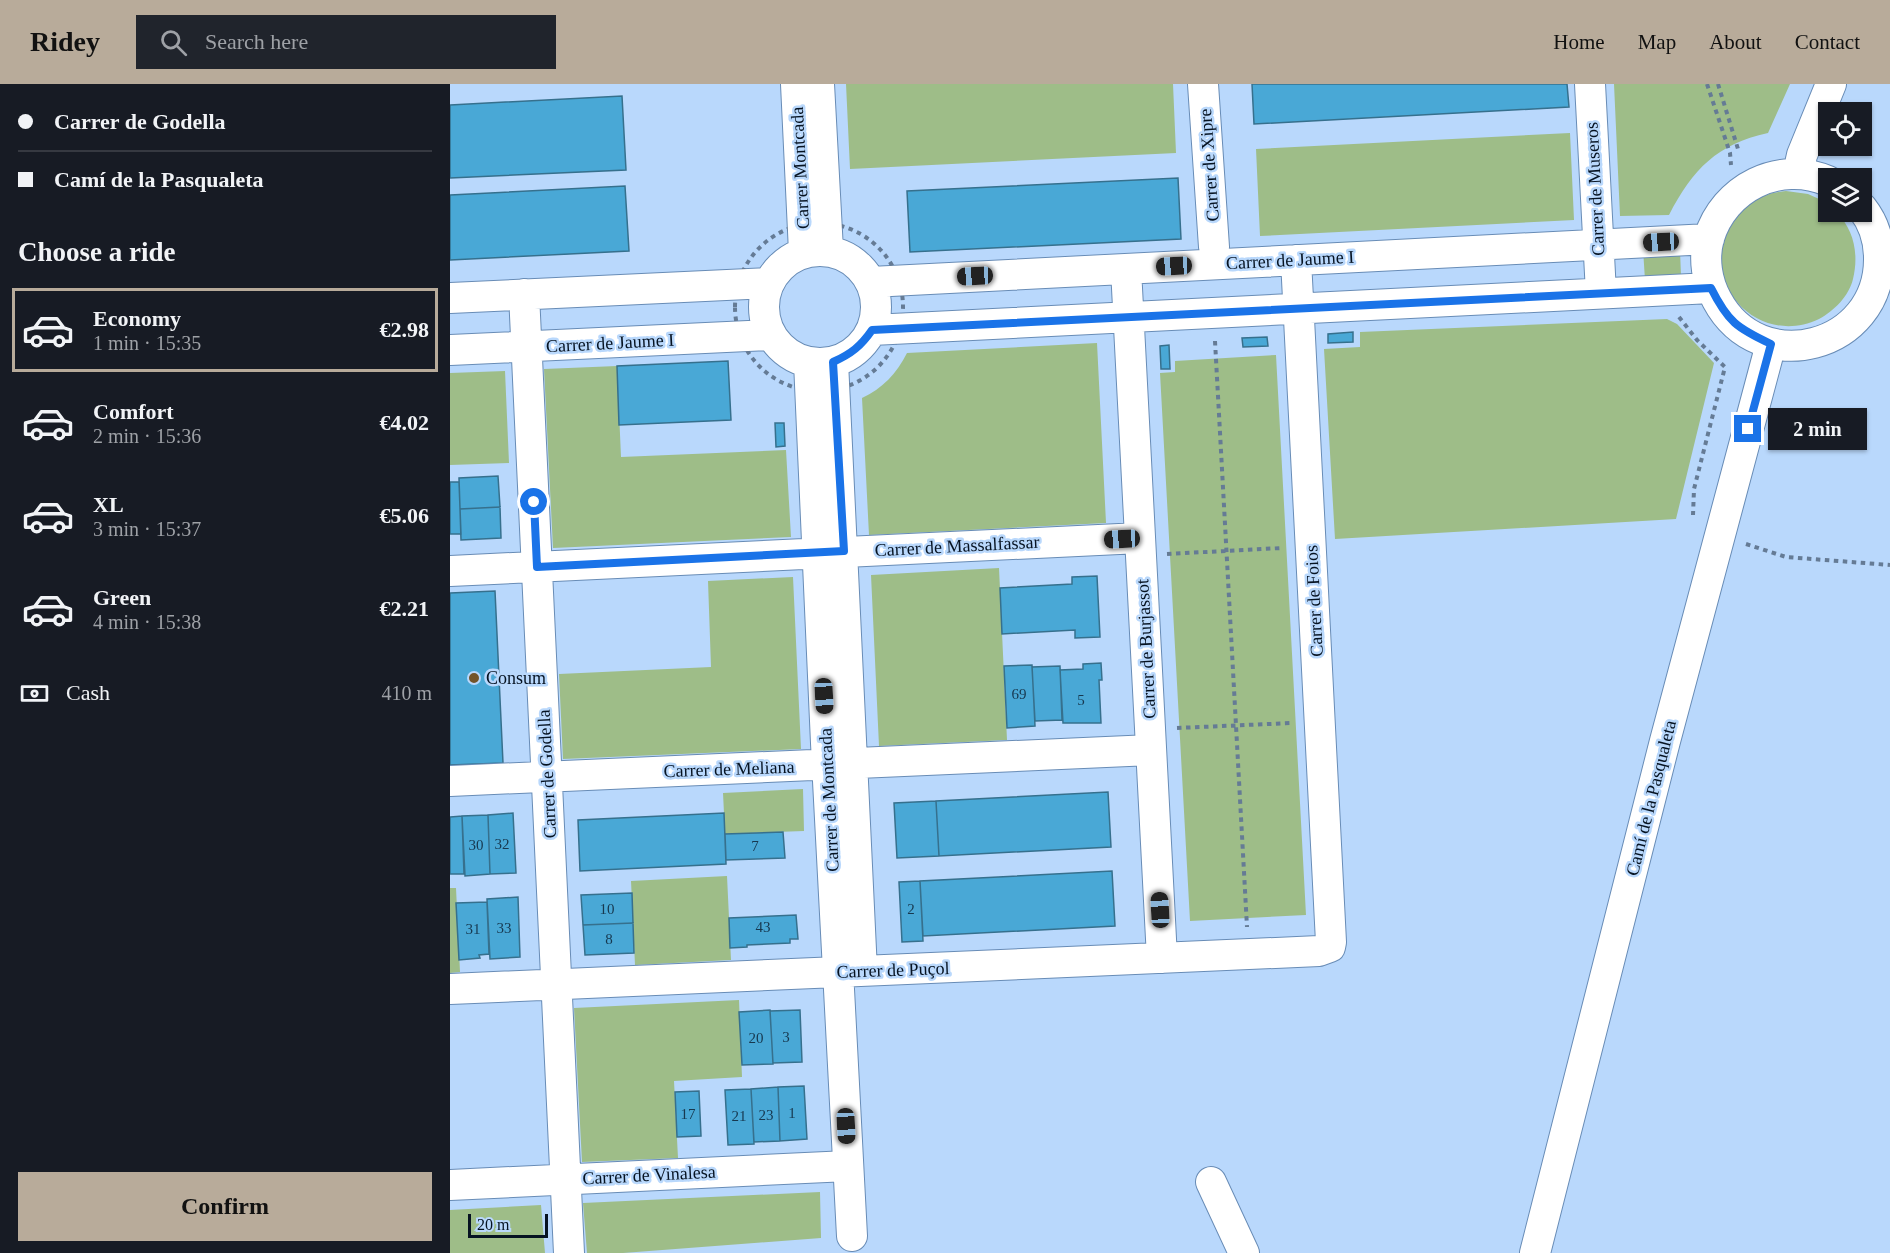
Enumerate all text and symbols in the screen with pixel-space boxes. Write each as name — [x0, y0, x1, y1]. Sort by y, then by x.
search box — [136, 15, 556, 69]
text: Ridey — [30, 26, 100, 57]
icon: search — [157, 26, 190, 59]
text: Search here — [205, 29, 308, 54]
text: Home — [1553, 30, 1605, 54]
text: Map — [1638, 30, 1676, 54]
text: About — [1709, 30, 1762, 54]
text: Contact — [1795, 30, 1860, 54]
map controls — [1818, 102, 1872, 222]
button: locate — [1818, 102, 1872, 156]
street label: Carrer Montcada — [787, 106, 813, 230]
street label: Carrer de Xipre — [1195, 108, 1223, 222]
text: Carrer de Godella — [54, 109, 226, 134]
street label: Carrer de Museros — [1582, 122, 1608, 256]
text: Camí de la Pasqualeta — [54, 167, 264, 192]
button: layers — [1818, 168, 1872, 222]
car — [1643, 232, 1679, 252]
text: Choose a ride — [18, 237, 176, 267]
street label: Carrer de Jaume I — [1225, 247, 1355, 273]
car — [1156, 256, 1192, 276]
car — [957, 266, 993, 286]
icon: car — [21, 303, 75, 357]
text: Economy — [93, 306, 181, 331]
text: €2.98 — [380, 317, 429, 342]
street label: Carrer de Jaume I — [545, 330, 675, 356]
text: 1 min · 15:35 — [93, 332, 201, 354]
icon: car — [21, 396, 75, 450]
text: Comfort — [93, 399, 174, 424]
callout: 2 min — [1769, 408, 1868, 450]
text: €4.02 — [380, 410, 429, 435]
route end — [1734, 415, 1761, 442]
text: 2 min — [1793, 418, 1842, 440]
text: 2 min · 15:36 — [93, 425, 201, 447]
route start — [520, 488, 547, 515]
icon: car — [21, 489, 75, 543]
text: XL — [93, 492, 124, 517]
text: €5.06 — [380, 503, 429, 528]
text: 3 min · 15:37 — [93, 518, 201, 540]
car — [1104, 529, 1140, 549]
street label: Carrer de Massalfassar — [874, 532, 1040, 560]
street label: Carrer de Foios — [1301, 545, 1327, 657]
street label: Carrer de Burjassot — [1132, 579, 1160, 719]
icon: car — [21, 582, 75, 636]
text: Green — [93, 585, 151, 610]
text: €2.21 — [380, 596, 429, 621]
text: 4 min · 15:38 — [93, 611, 201, 633]
place label: Consum — [486, 668, 546, 688]
marker: Consum — [467, 671, 481, 685]
icon: cash — [18, 677, 51, 710]
car — [814, 678, 834, 714]
text: Cash — [66, 680, 110, 705]
text: 410 m — [381, 682, 432, 704]
house number: 69 — [1012, 686, 1027, 702]
house number: 5 — [1077, 692, 1085, 708]
street label: Carrer de Godella — [534, 709, 560, 839]
street label: Camí de la Pasqualeta — [1622, 718, 1680, 878]
street label: Carrer de Montcada — [815, 728, 843, 872]
street label: Carrer de Meliana — [663, 757, 795, 781]
house number: 32 — [495, 836, 510, 852]
house number: 30 — [469, 837, 484, 853]
house number: 7 — [751, 838, 759, 854]
car — [1150, 892, 1170, 928]
house number: 10 — [600, 901, 615, 917]
house number: 2 — [907, 901, 915, 917]
house number: 43 — [756, 919, 771, 935]
house number: 33 — [497, 920, 512, 936]
house number: 31 — [466, 921, 481, 937]
house number: 8 — [605, 931, 613, 947]
street label: Carrer de Puçol — [836, 958, 950, 982]
house number: 3 — [782, 1029, 790, 1045]
house number: 20 — [749, 1030, 764, 1046]
house number: 1 — [788, 1105, 796, 1121]
house number: 17 — [681, 1106, 696, 1122]
house number: 23 — [759, 1107, 774, 1123]
house number: 21 — [732, 1108, 747, 1124]
car — [836, 1108, 856, 1144]
street label: Carrer de Vinalesa — [582, 1162, 716, 1188]
button: Confirm — [18, 1172, 432, 1241]
scale bar — [468, 1211, 548, 1238]
text: 20 m — [477, 1216, 509, 1233]

